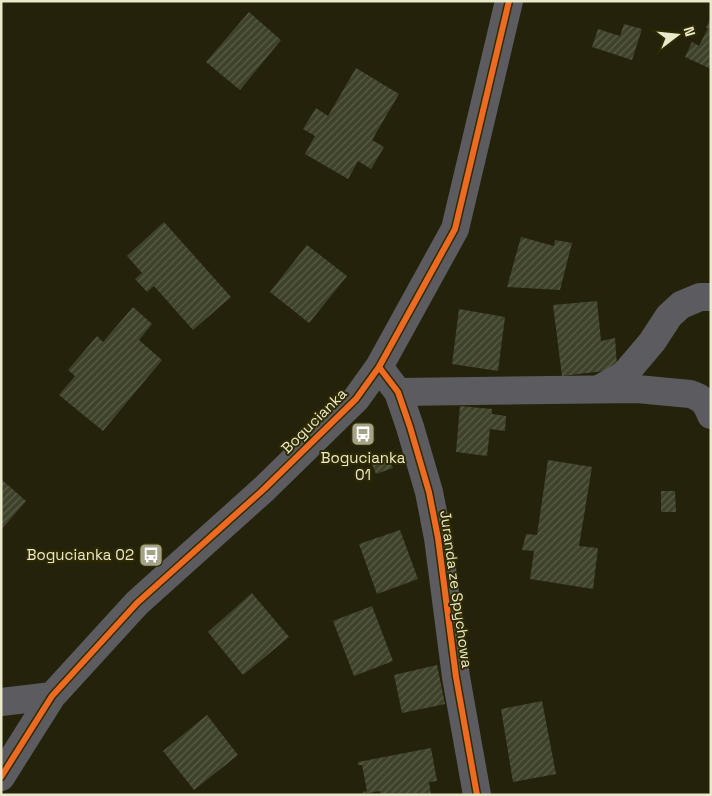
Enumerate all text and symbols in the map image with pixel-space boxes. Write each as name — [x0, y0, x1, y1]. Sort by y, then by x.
north arrow — [652, 10, 702, 60]
text: N — [680, 24, 699, 38]
street label: Bogucianka — [277, 384, 351, 457]
bus stop icon: Bogucianka 01 — [350, 421, 376, 447]
place label: Bogucianka 01 — [321, 448, 406, 484]
street label: Juranda ze Spychowa — [436, 509, 477, 669]
bus stop icon: Bogucianka 02 — [138, 542, 164, 568]
place label: Bogucianka 02 — [27, 545, 134, 564]

